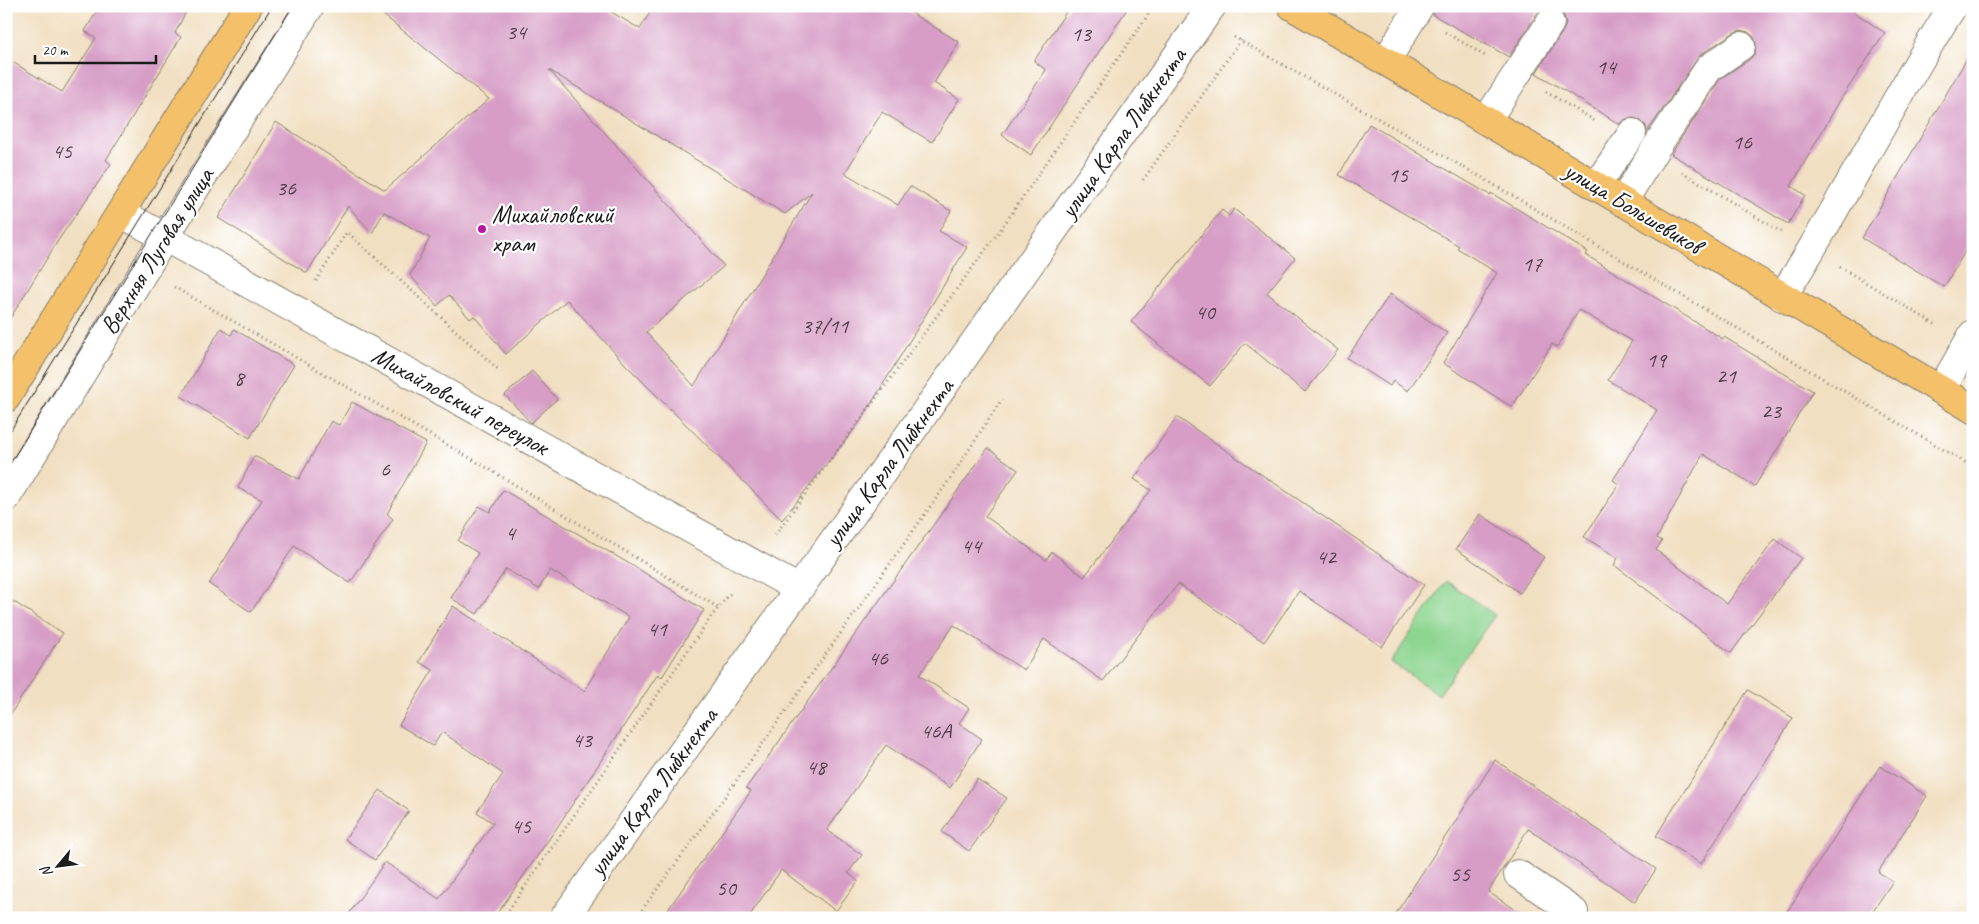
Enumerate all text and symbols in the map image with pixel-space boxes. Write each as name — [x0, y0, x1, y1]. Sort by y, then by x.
house number: 34 — [506, 18, 528, 46]
house number: 13 — [1071, 20, 1093, 48]
scale bar — [35, 32, 156, 64]
street label: улица Карла Либкнехта — [1051, 40, 1195, 226]
text: 20 m — [42, 41, 69, 60]
house number: 14 — [1596, 53, 1618, 81]
house number: 16 — [1732, 128, 1753, 156]
house number: 45 — [52, 137, 73, 165]
street label: улица Большевиков — [1557, 153, 1712, 264]
street label: Верхняя Луговая улица — [93, 160, 222, 340]
house number: 15 — [1388, 161, 1409, 189]
house number: 36 — [276, 174, 297, 202]
place label: Михайловский храм — [492, 199, 615, 260]
marker: Михайловский храм — [476, 223, 488, 235]
house number: 17 — [1522, 250, 1543, 278]
house number: 40 — [1195, 298, 1217, 326]
house number: 37/11 — [802, 312, 850, 340]
street label: Михайловский переулок — [366, 339, 556, 464]
house number: 19 — [1646, 346, 1668, 374]
house number: 21 — [1716, 362, 1737, 390]
house number: 8 — [234, 364, 246, 392]
street label: улица Карла Либкнехта — [816, 371, 962, 555]
house number: 23 — [1761, 397, 1783, 425]
house number: 6 — [380, 455, 391, 483]
house number: 4 — [505, 519, 517, 547]
house number: 44 — [961, 532, 983, 560]
house number: 42 — [1316, 543, 1338, 571]
house number: 41 — [647, 615, 668, 643]
house number: 46 — [868, 644, 889, 672]
street label: улица Карла Либкнехта — [580, 700, 726, 884]
house number: 46А — [921, 717, 952, 745]
house number: 43 — [572, 726, 594, 754]
house number: 48 — [806, 753, 828, 781]
house number: 45 — [511, 812, 532, 840]
north arrow — [32, 842, 82, 892]
house number: 55 — [1450, 860, 1471, 888]
text: N — [36, 862, 57, 880]
house number: 50 — [716, 874, 738, 902]

